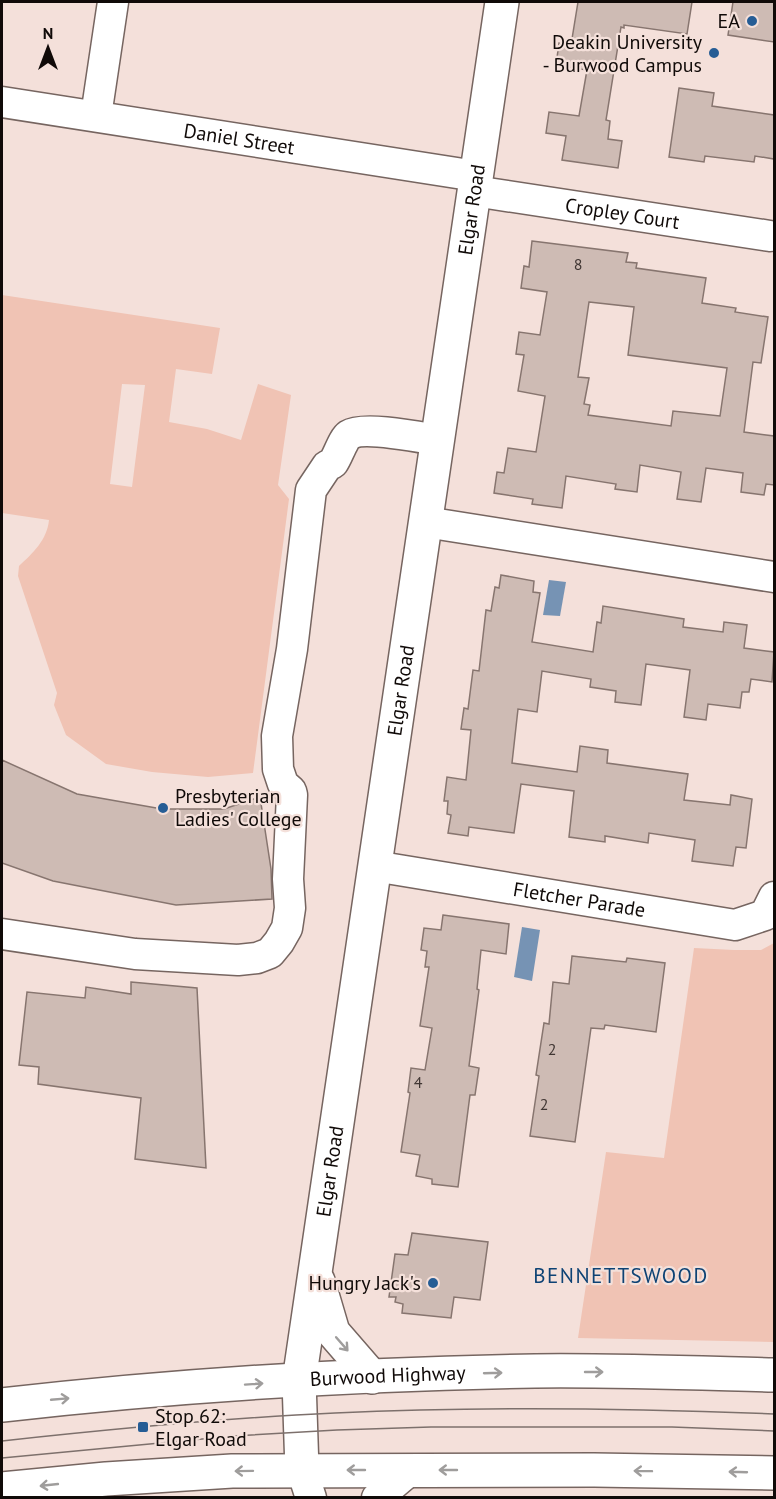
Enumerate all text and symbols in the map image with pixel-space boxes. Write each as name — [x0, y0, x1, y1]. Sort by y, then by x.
place label: EA — [718, 8, 740, 34]
marker: EA — [745, 14, 759, 28]
north arrow — [18, 18, 78, 78]
text: N — [43, 23, 53, 43]
place label: Deakin University - Burwood Campus — [543, 29, 703, 78]
marker: Deakin University - Burwood Campus — [707, 46, 721, 60]
street label: Daniel Street — [182, 118, 297, 161]
street label: Elgar Road — [452, 162, 491, 257]
street label: Cropley Court — [563, 192, 682, 235]
house number: 8 — [574, 254, 582, 274]
street label: Elgar Road — [381, 643, 420, 738]
place label: Presbyterian Ladies' College — [175, 783, 302, 832]
marker: Presbyterian Ladies' College — [156, 801, 170, 815]
street label: Fletcher Parade — [511, 876, 647, 923]
house number: 2 — [548, 1039, 556, 1059]
house number: 4 — [414, 1072, 423, 1092]
house number: 2 — [540, 1094, 548, 1114]
street label: Elgar Road — [310, 1124, 349, 1219]
district label: BENNETTSWOOD — [533, 1262, 709, 1289]
place label: Hungry Jack's — [308, 1270, 421, 1296]
marker: Hungry Jack's — [426, 1276, 440, 1290]
one-way arrow — [335, 1336, 349, 1351]
street label: Burwood Highway — [309, 1360, 467, 1392]
one-way arrow — [583, 1366, 603, 1378]
one-way arrow — [482, 1367, 502, 1378]
one-way arrow — [244, 1378, 264, 1389]
one-way arrow — [49, 1393, 69, 1404]
place label: Stop 62: Elgar Road — [155, 1403, 247, 1452]
marker: Stop 62: Elgar Road — [136, 1420, 150, 1434]
one-way arrow — [347, 1464, 367, 1476]
one-way arrow — [439, 1464, 459, 1476]
one-way arrow — [234, 1465, 254, 1476]
one-way arrow — [634, 1465, 654, 1476]
one-way arrow — [729, 1467, 749, 1478]
one-way arrow — [40, 1479, 60, 1490]

